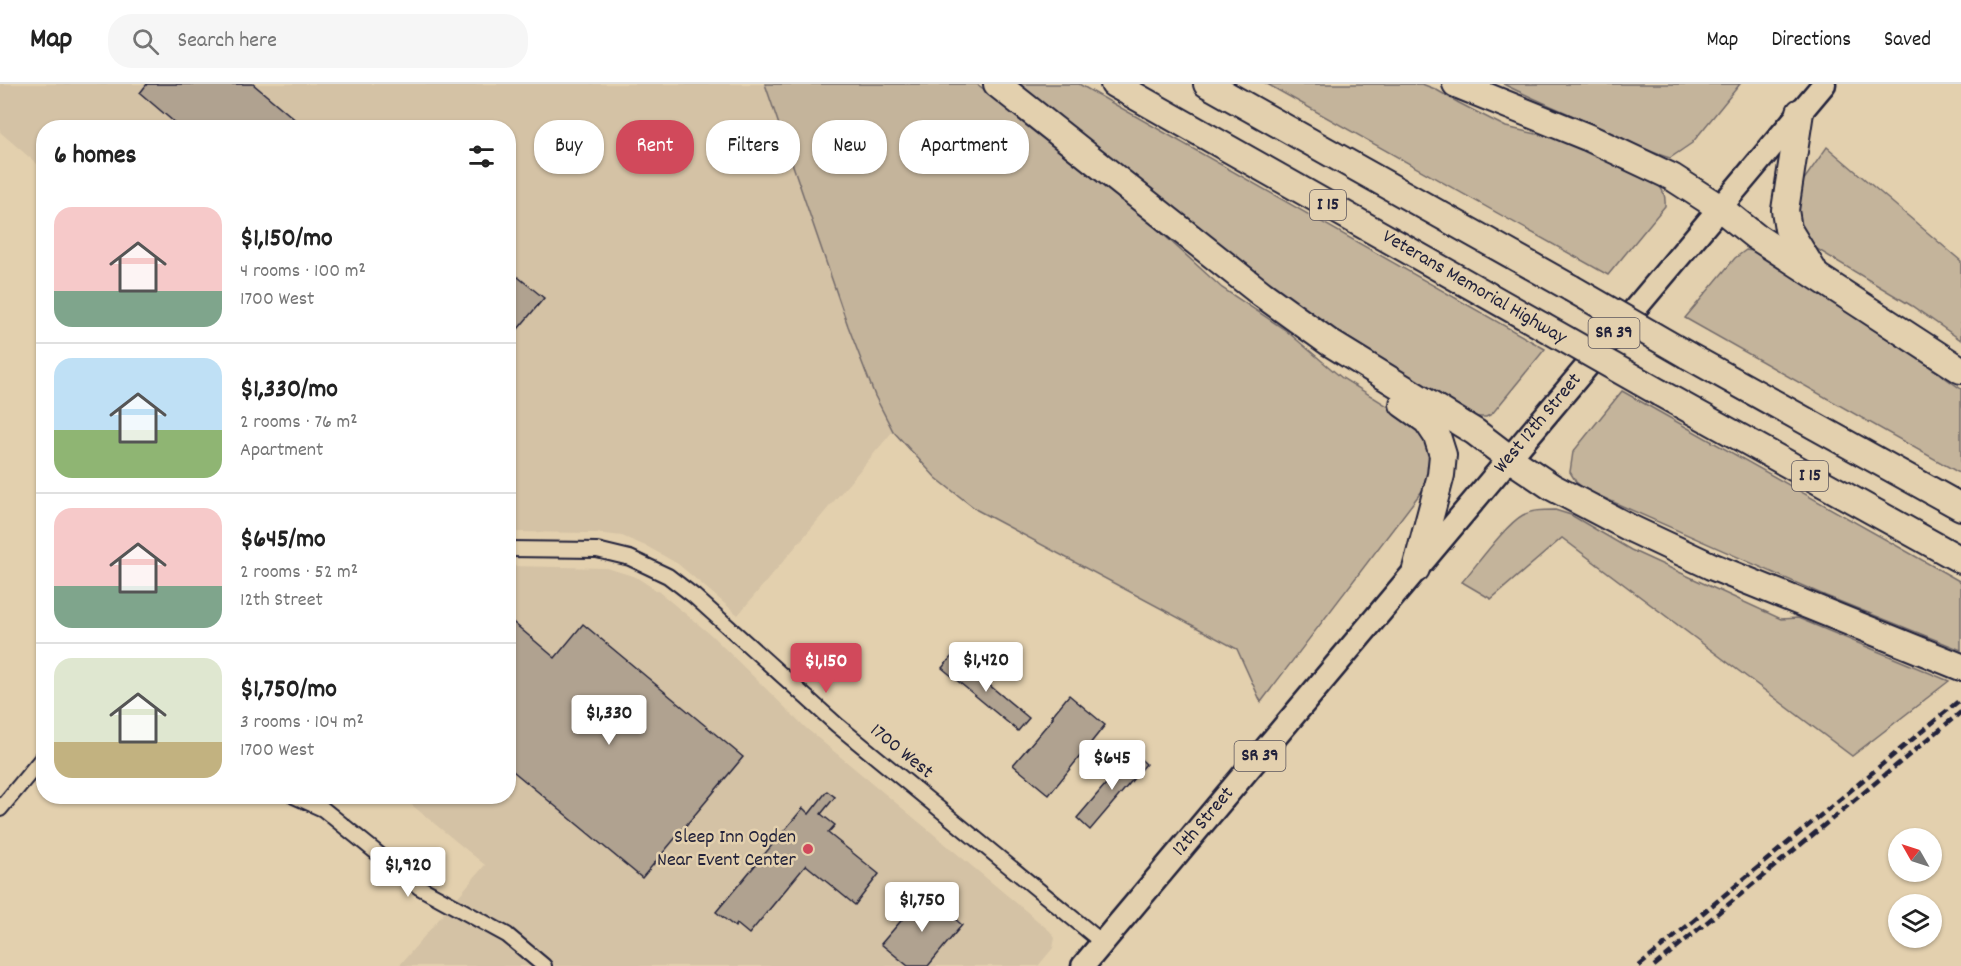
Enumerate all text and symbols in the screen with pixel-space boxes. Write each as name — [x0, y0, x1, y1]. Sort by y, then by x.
search box — [108, 14, 528, 68]
text: Map — [30, 21, 72, 61]
icon: search — [129, 25, 162, 58]
text: Search here — [177, 26, 277, 57]
text: Map — [1707, 26, 1738, 56]
text: Directions — [1771, 26, 1851, 56]
text: Saved — [1884, 26, 1931, 56]
chip: Buy — [534, 120, 604, 174]
chip: Rent — [616, 120, 694, 174]
chip: Filters — [706, 120, 800, 174]
chip: New — [812, 120, 887, 174]
chip: Apartment — [899, 120, 1029, 174]
text: 6 homes — [54, 138, 136, 175]
icon: filters — [465, 140, 498, 173]
road number: I 15 — [1310, 190, 1346, 220]
text: $1,150/mo — [240, 221, 333, 258]
street label: Veterans Memorial Highway — [1377, 224, 1572, 353]
icon: home — [102, 231, 174, 303]
text: 4 rooms · 100 m² — [240, 258, 366, 286]
text: 1700 West — [240, 286, 315, 314]
road number: SR 39 — [1588, 318, 1640, 348]
street label: West 12th Street — [1488, 368, 1589, 480]
text: $1,330/mo — [240, 372, 338, 409]
icon: home — [102, 382, 174, 454]
text: 2 rooms · 76 m² — [240, 409, 358, 437]
text: Apartment — [240, 437, 323, 465]
road number: I 15 — [1792, 461, 1828, 491]
text: $645/mo — [240, 522, 326, 559]
icon: home — [102, 532, 174, 604]
text: 2 rooms · 52 m² — [240, 559, 358, 587]
text: 12th Street — [240, 587, 323, 615]
pin: $1,420 — [937, 642, 1035, 693]
pin: $1,150 — [777, 643, 875, 694]
text: $1,420 — [963, 647, 1009, 675]
text: $1,150 — [805, 648, 847, 676]
text: $1,750/mo — [240, 672, 337, 709]
icon: home — [102, 682, 174, 754]
pin: $1,330 — [560, 695, 658, 746]
text: $1,330 — [586, 700, 632, 728]
text: 3 rooms · 104 m² — [240, 709, 364, 737]
street label: 1700 West — [863, 718, 939, 786]
text: 1700 West — [240, 737, 315, 765]
pin: $645 — [1076, 740, 1148, 791]
road number: SR 39 — [1234, 741, 1286, 771]
text: $645 — [1093, 745, 1131, 773]
street label: 12th Street — [1167, 781, 1241, 863]
place label: Sleep Inn Ogden Near Event Center — [657, 824, 797, 875]
north arrow — [1888, 828, 1942, 882]
map controls — [1888, 828, 1942, 948]
marker: Sleep Inn Ogden Near Event Center — [801, 842, 815, 856]
pin: $1,920 — [359, 847, 457, 898]
text: $1,920 — [384, 852, 432, 880]
pin: $1,750 — [873, 882, 971, 933]
text: $1,750 — [899, 887, 945, 915]
button: layers — [1888, 894, 1942, 948]

